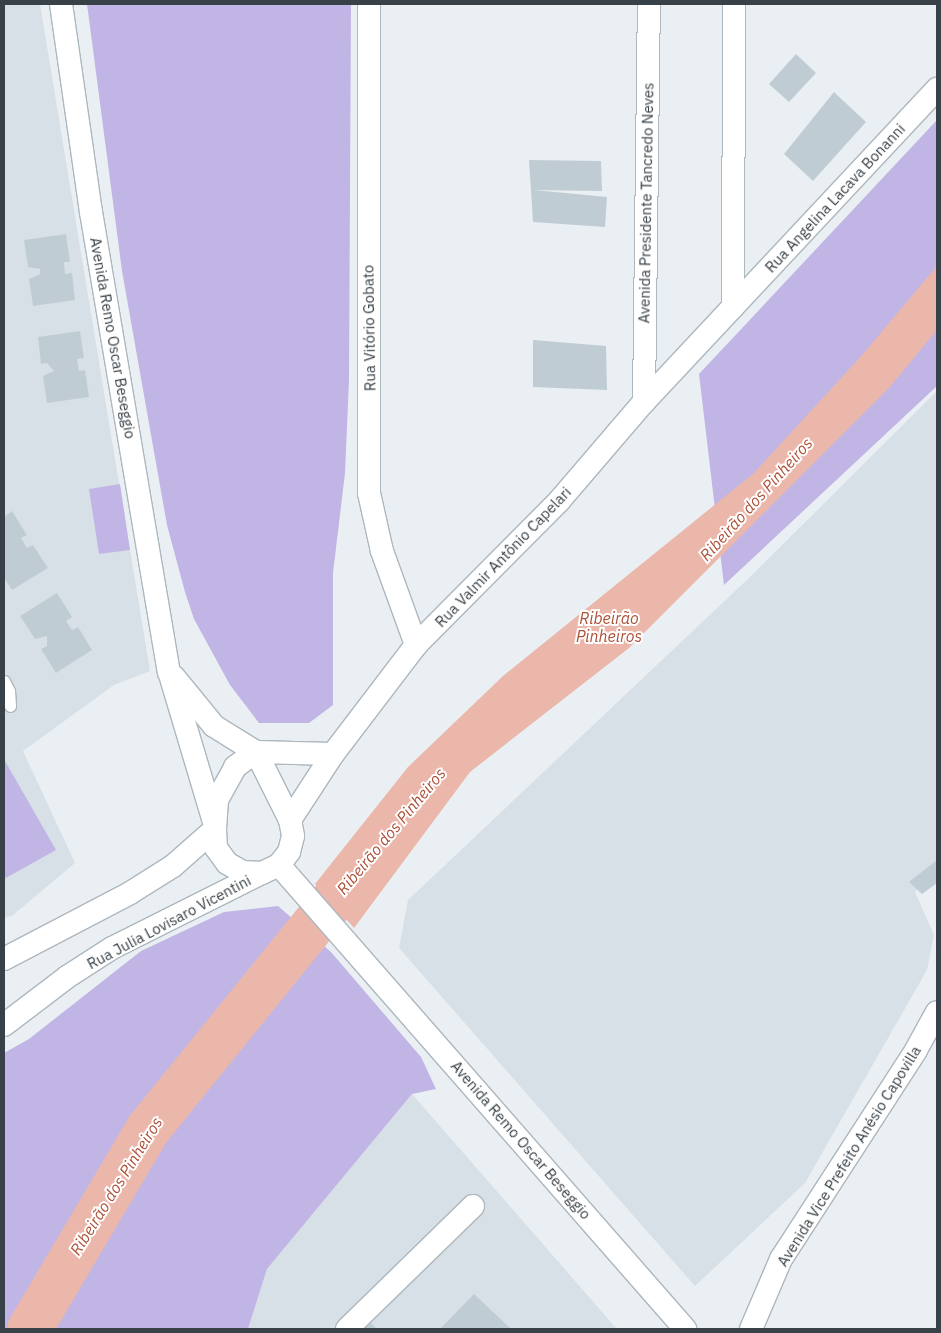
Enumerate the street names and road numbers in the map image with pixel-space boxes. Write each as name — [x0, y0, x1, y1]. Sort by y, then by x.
street label: Avenida Presidente Tancredo Neves — [635, 82, 657, 324]
street label: Rua Angelina Lacava Bonanni — [761, 120, 909, 276]
street label: Avenida Remo Oscar Beseggio — [86, 236, 140, 440]
street label: Rua Vitório Gobato — [359, 265, 379, 391]
street label: Rua Valmir Antônio Capelari — [431, 483, 575, 631]
street label: Rua Julia Lovisaro Vicentini — [84, 871, 254, 973]
street label: Avenida Vice Prefeito Anésio Capovilla — [773, 1042, 925, 1270]
street label: Avenida Remo Oscar Beseggio — [447, 1057, 595, 1223]

